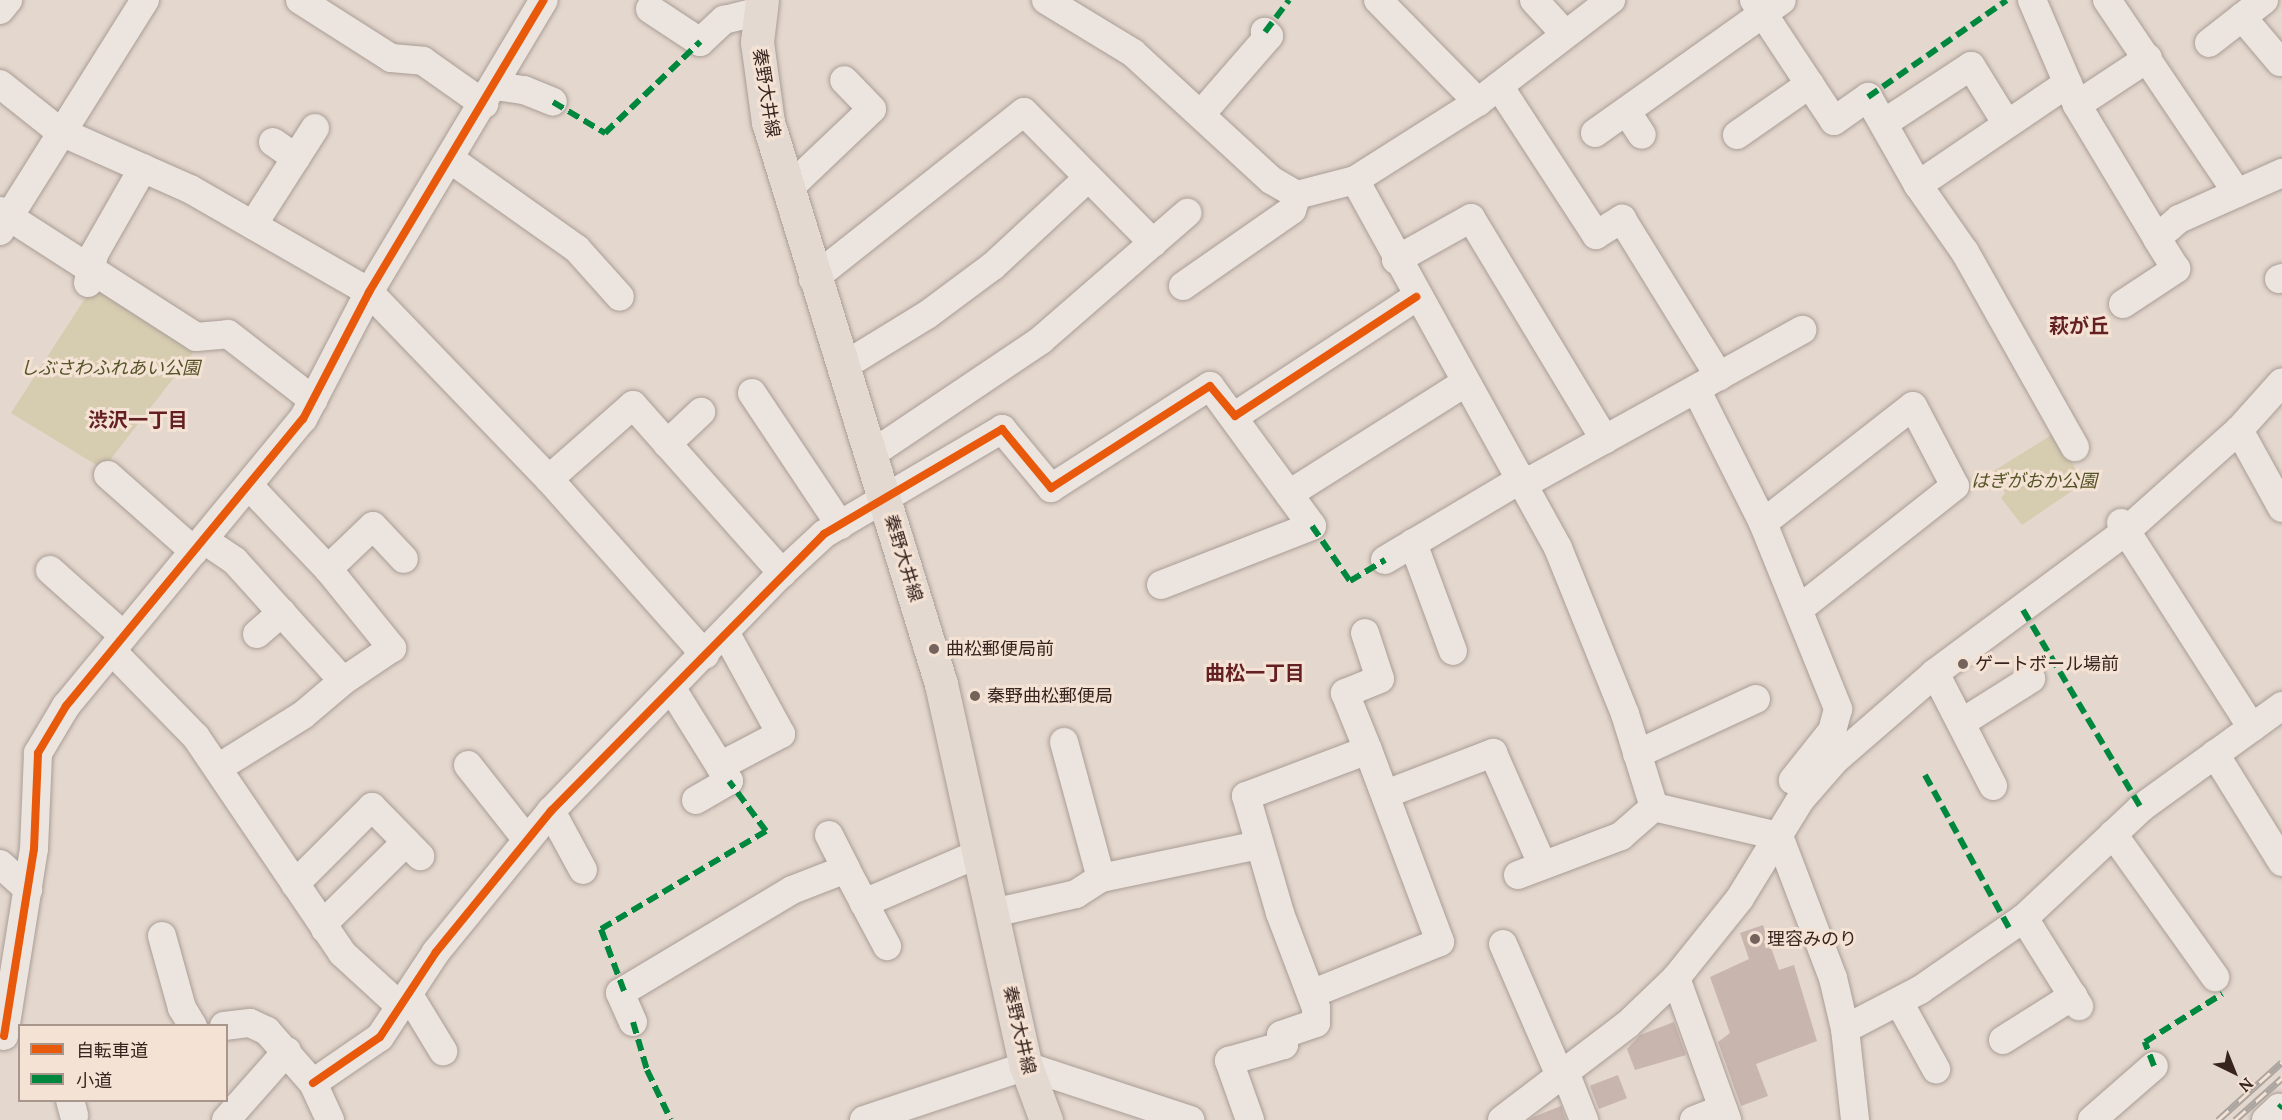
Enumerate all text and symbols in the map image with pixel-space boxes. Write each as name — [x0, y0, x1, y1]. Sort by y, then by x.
street label: 秦野大井線 — [748, 47, 784, 139]
district label: 萩が丘 — [2049, 313, 2109, 337]
park label: しぶさわふれあい公園 — [20, 357, 200, 379]
district label: 渋沢一丁目 — [88, 407, 188, 431]
park label: はぎがおか公園 — [1971, 470, 2097, 492]
street label: 秦野大井線 — [880, 512, 926, 604]
place label: 曲松郵便局前 — [946, 638, 1054, 660]
marker: 曲松郵便局前 — [927, 642, 941, 656]
place label: ゲートボール場前 — [1975, 653, 2119, 675]
marker: ゲートボール場前 — [1956, 657, 1970, 671]
district label: 曲松一丁目 — [1205, 660, 1305, 684]
place label: 秦野曲松郵便局 — [987, 685, 1113, 707]
marker: 秦野曲松郵便局 — [968, 689, 982, 703]
place label: 理容みのり — [1767, 928, 1857, 950]
marker: 理容みのり — [1748, 932, 1762, 946]
street label: 秦野大井線 — [998, 984, 1040, 1076]
legend — [18, 1024, 228, 1102]
text: 自転車道 — [76, 1039, 148, 1062]
north arrow — [2204, 1042, 2264, 1102]
text: 小道 — [76, 1069, 112, 1092]
text: N — [2235, 1074, 2258, 1097]

